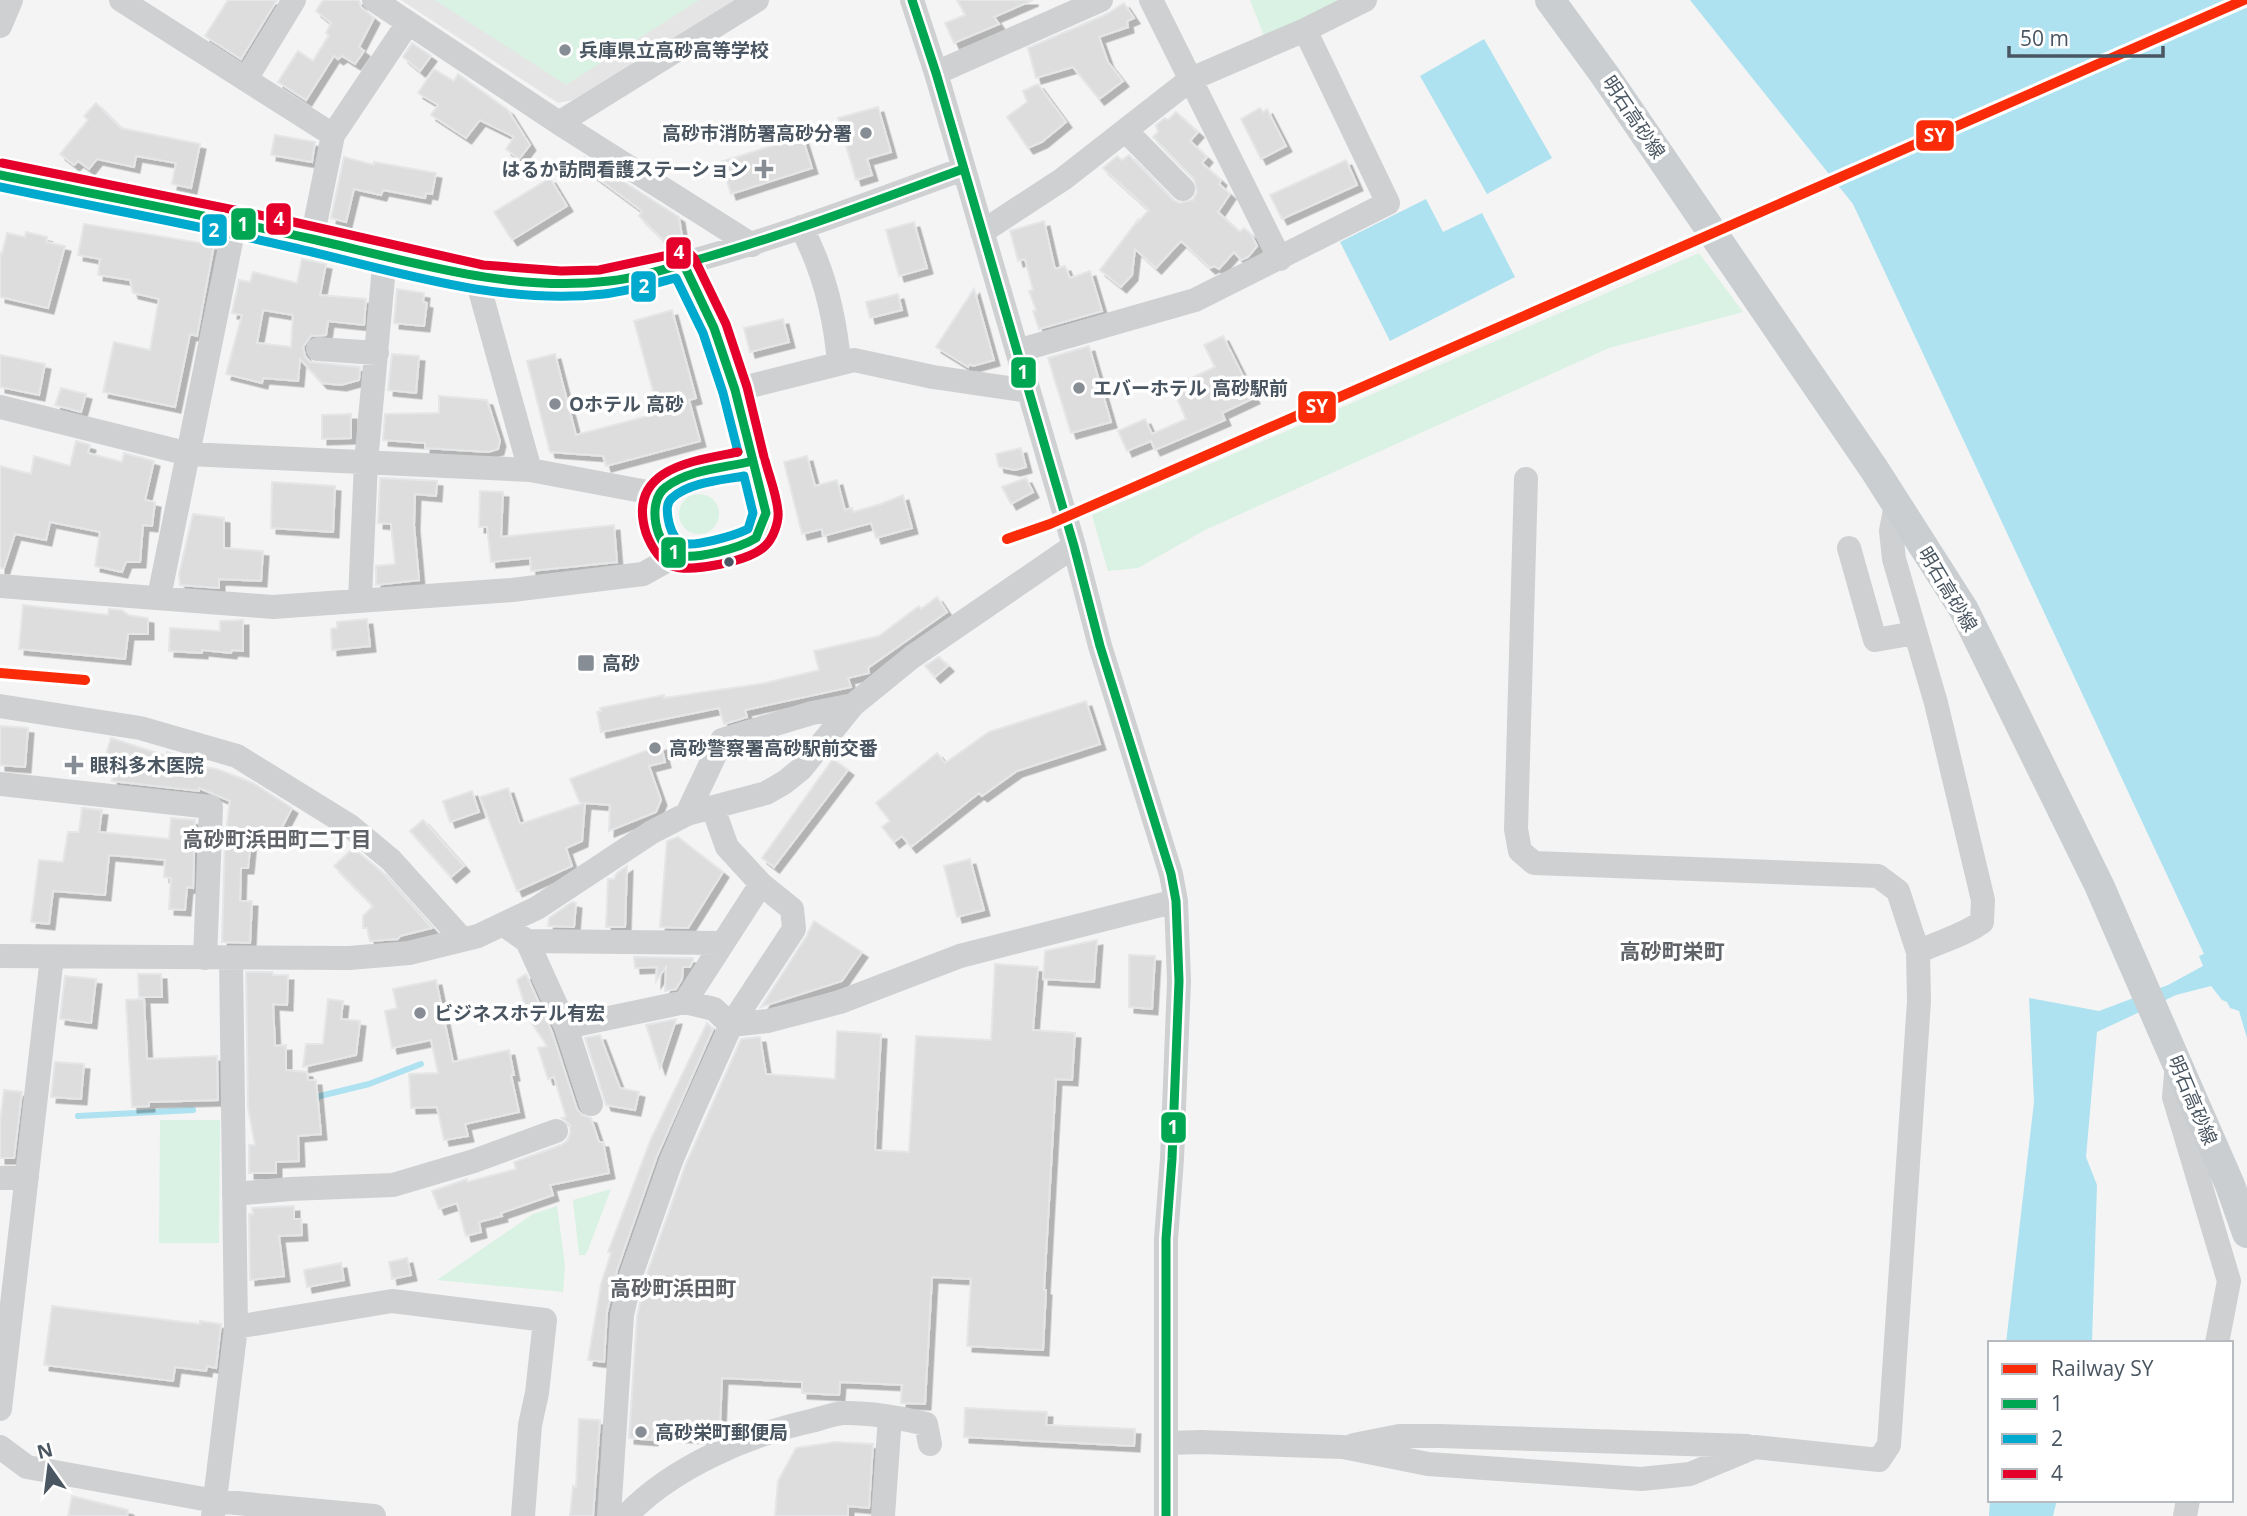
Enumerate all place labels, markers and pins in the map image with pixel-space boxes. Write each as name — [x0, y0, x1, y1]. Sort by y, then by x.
place label: 兵庫県立高砂高等学校 — [579, 37, 769, 63]
marker: 兵庫県立高砂高等学校 — [557, 42, 573, 58]
place label: 高砂市消防署高砂分署 — [662, 120, 852, 146]
marker: 高砂市消防署高砂分署 — [858, 125, 874, 141]
place label: はるか訪問看護ステーション — [501, 156, 748, 182]
marker: はるか訪問看護ステーション — [754, 159, 774, 179]
place label: エバーホテル 高砂駅前 — [1093, 375, 1288, 401]
marker: エバーホテル 高砂駅前 — [1071, 380, 1087, 396]
place label: Oホテル 高砂 — [569, 391, 684, 417]
marker: Oホテル 高砂 — [547, 396, 563, 412]
unlabelled marker — [722, 555, 736, 569]
place label: 高砂 — [602, 650, 640, 676]
marker: 高砂 — [576, 653, 596, 673]
place label: 高砂警察署高砂駅前交番 — [669, 735, 878, 761]
marker: 高砂警察署高砂駅前交番 — [647, 740, 663, 756]
place label: 眼科多木医院 — [90, 752, 204, 778]
marker: 眼科多木医院 — [64, 755, 84, 775]
place label: ビジネスホテル有宏 — [434, 1000, 605, 1026]
marker: ビジネスホテル有宏 — [412, 1005, 428, 1021]
place label: 高砂栄町郵便局 — [655, 1419, 788, 1445]
marker: 高砂栄町郵便局 — [633, 1424, 649, 1440]

